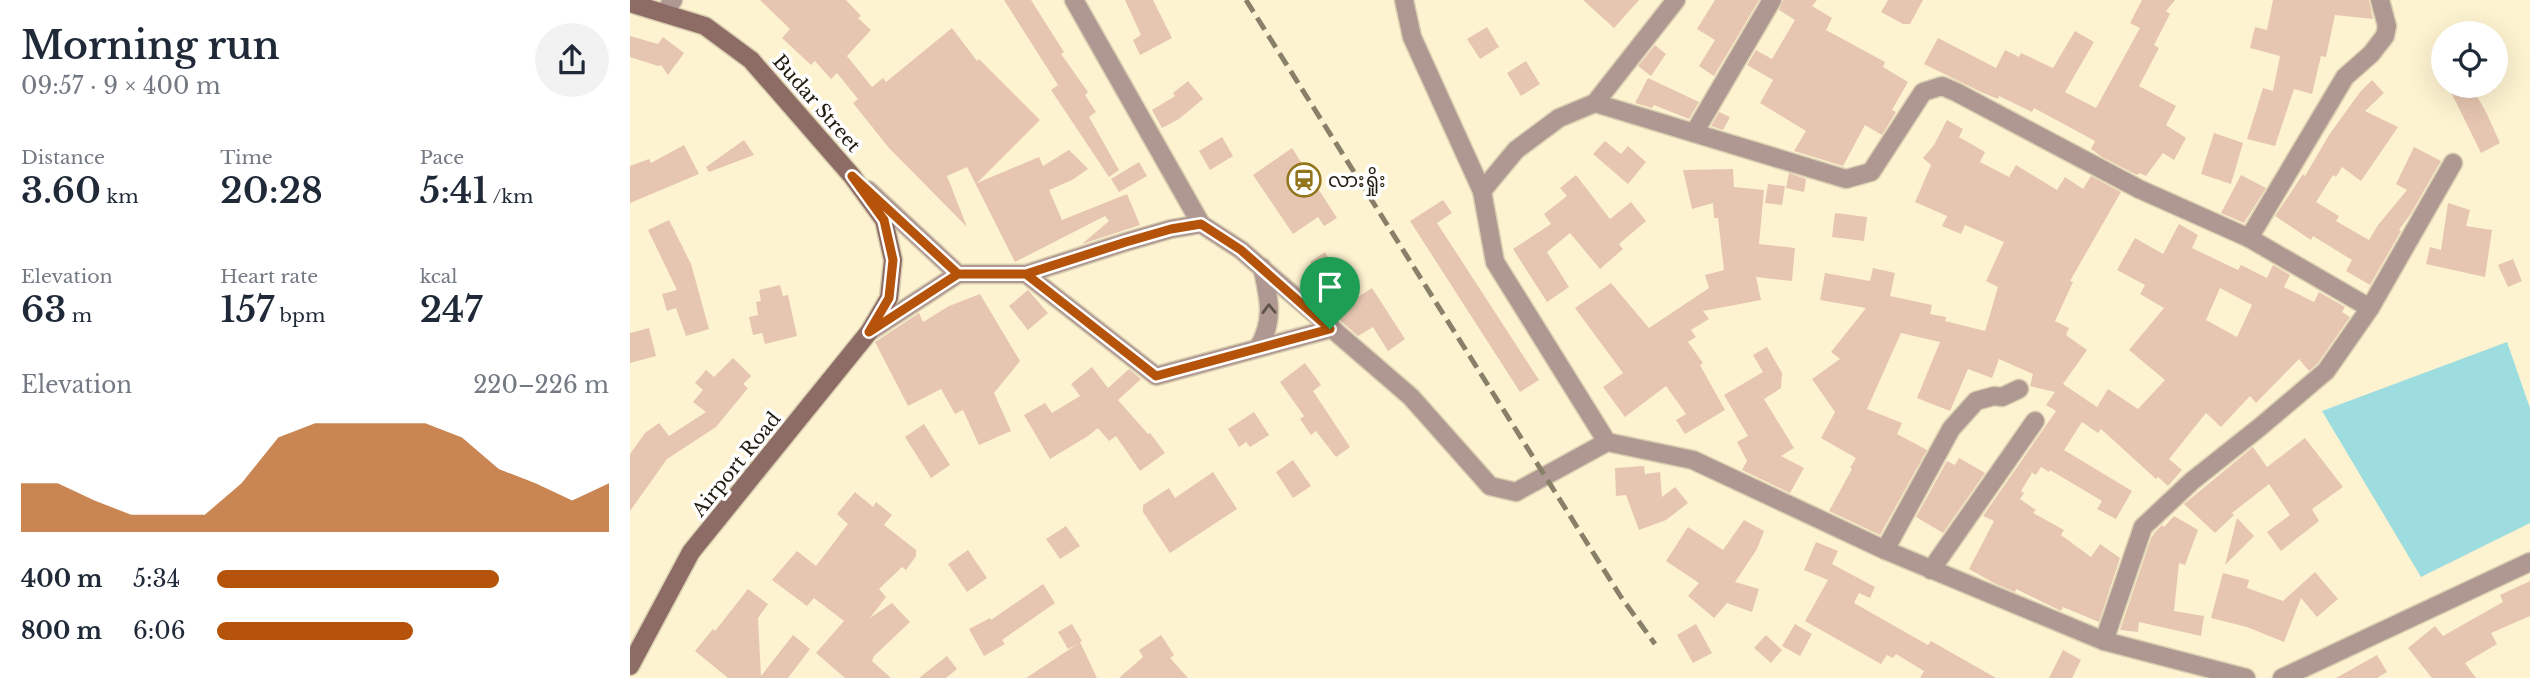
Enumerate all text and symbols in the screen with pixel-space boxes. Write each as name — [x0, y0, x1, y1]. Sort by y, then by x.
map controls — [2431, 21, 2508, 98]
button: locate — [2431, 21, 2508, 98]
text: Morning run — [21, 22, 280, 69]
button: share — [535, 23, 609, 97]
street label: Budar Street — [768, 50, 866, 157]
text: 09:57 · 9 × 400 m — [21, 72, 221, 100]
text: Distance — [21, 146, 105, 169]
text: Time — [220, 146, 273, 169]
text: Pace — [420, 146, 464, 169]
station icon: လားရှိုး — [1285, 161, 1323, 199]
place label: လားရှိုး — [1328, 166, 1386, 196]
text: 3.60 — [21, 169, 101, 212]
text: 20:28 — [220, 169, 323, 212]
text: 5:41 — [420, 169, 488, 212]
text: km — [101, 185, 139, 208]
text: /km — [488, 185, 533, 208]
pin — [1300, 257, 1360, 329]
text: Elevation — [21, 265, 113, 288]
text: Heart rate — [220, 265, 318, 288]
text: kcal — [420, 265, 458, 288]
icon: arrive — [1311, 268, 1349, 306]
text: 63 — [21, 288, 66, 331]
text: 157 — [220, 288, 274, 331]
text: 247 — [420, 288, 482, 331]
one-way arrow — [1261, 303, 1277, 314]
text: m — [66, 304, 92, 327]
text: bpm — [274, 304, 325, 327]
text: Elevation — [21, 371, 132, 399]
text: 220–226 m — [473, 371, 609, 399]
street label: Airport Road — [687, 407, 786, 522]
text: 400 m — [21, 565, 103, 593]
text: 5:34 — [133, 565, 180, 593]
text: 800 m — [21, 617, 102, 645]
text: 6:06 — [133, 617, 186, 645]

